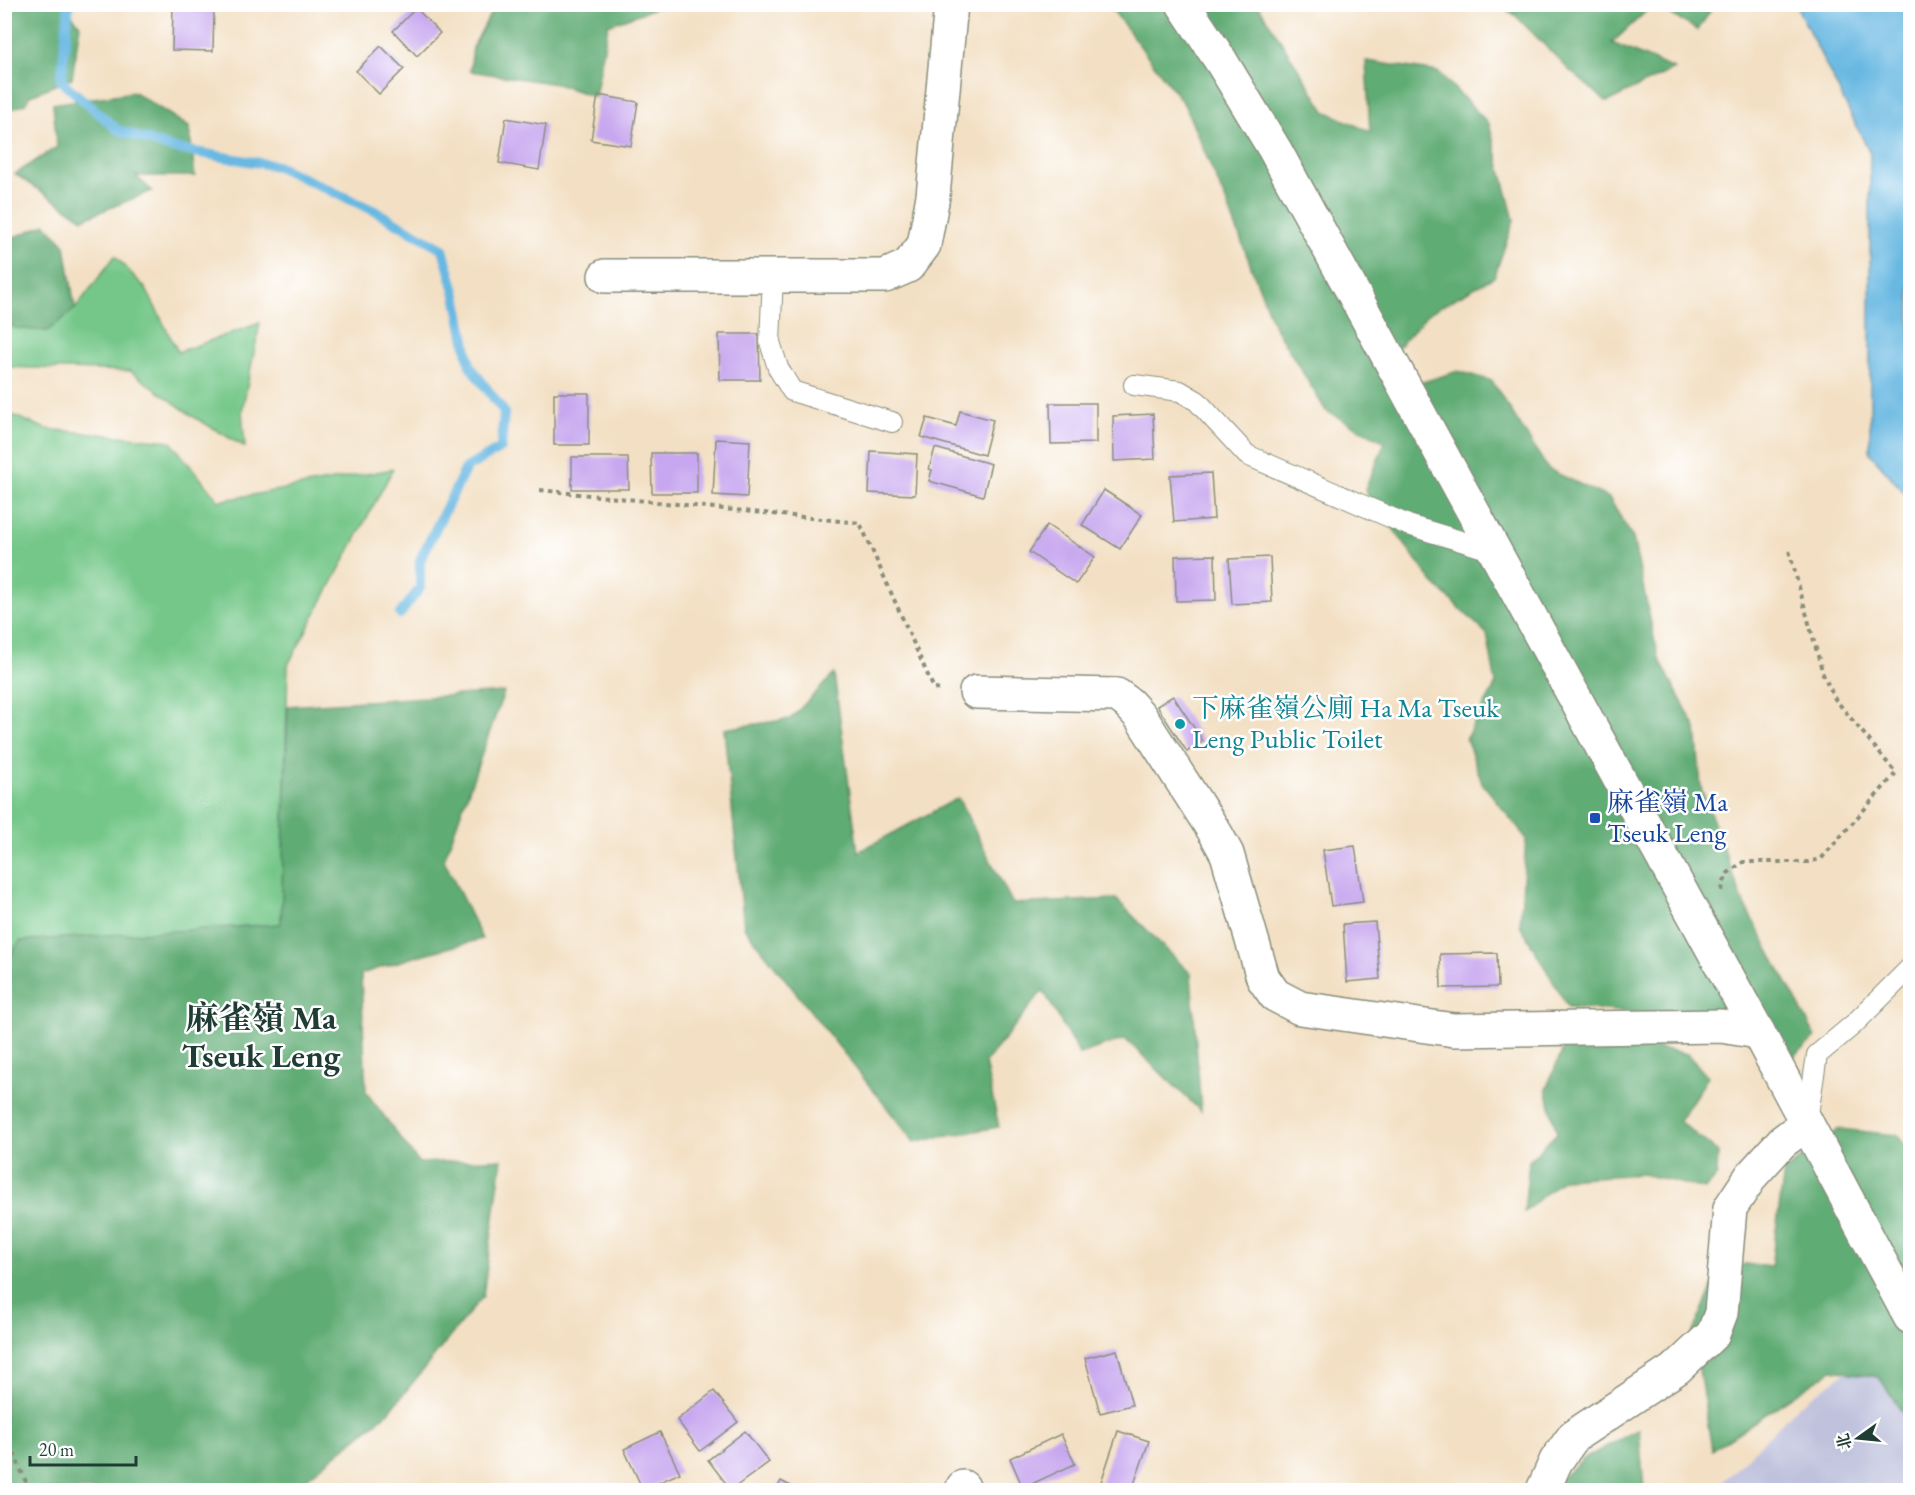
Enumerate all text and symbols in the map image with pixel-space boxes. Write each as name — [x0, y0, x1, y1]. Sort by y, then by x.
place label: 下麻雀嶺公廁 Ha Ma Tseuk Leng Public Toilet — [1192, 690, 1499, 756]
marker: 下麻雀嶺公廁 Ha Ma Tseuk Leng Public Toilet — [1173, 717, 1187, 731]
place label: 麻雀嶺 Ma Tseuk Leng — [1607, 784, 1728, 850]
marker: 麻雀嶺 Ma Tseuk Leng — [1588, 811, 1602, 825]
district label: 麻雀嶺 Ma Tseuk Leng — [182, 996, 341, 1077]
north arrow — [1828, 1408, 1888, 1468]
scale bar — [30, 1429, 136, 1467]
text: 北 — [1832, 1431, 1856, 1452]
text: 20 m — [39, 1438, 74, 1461]

